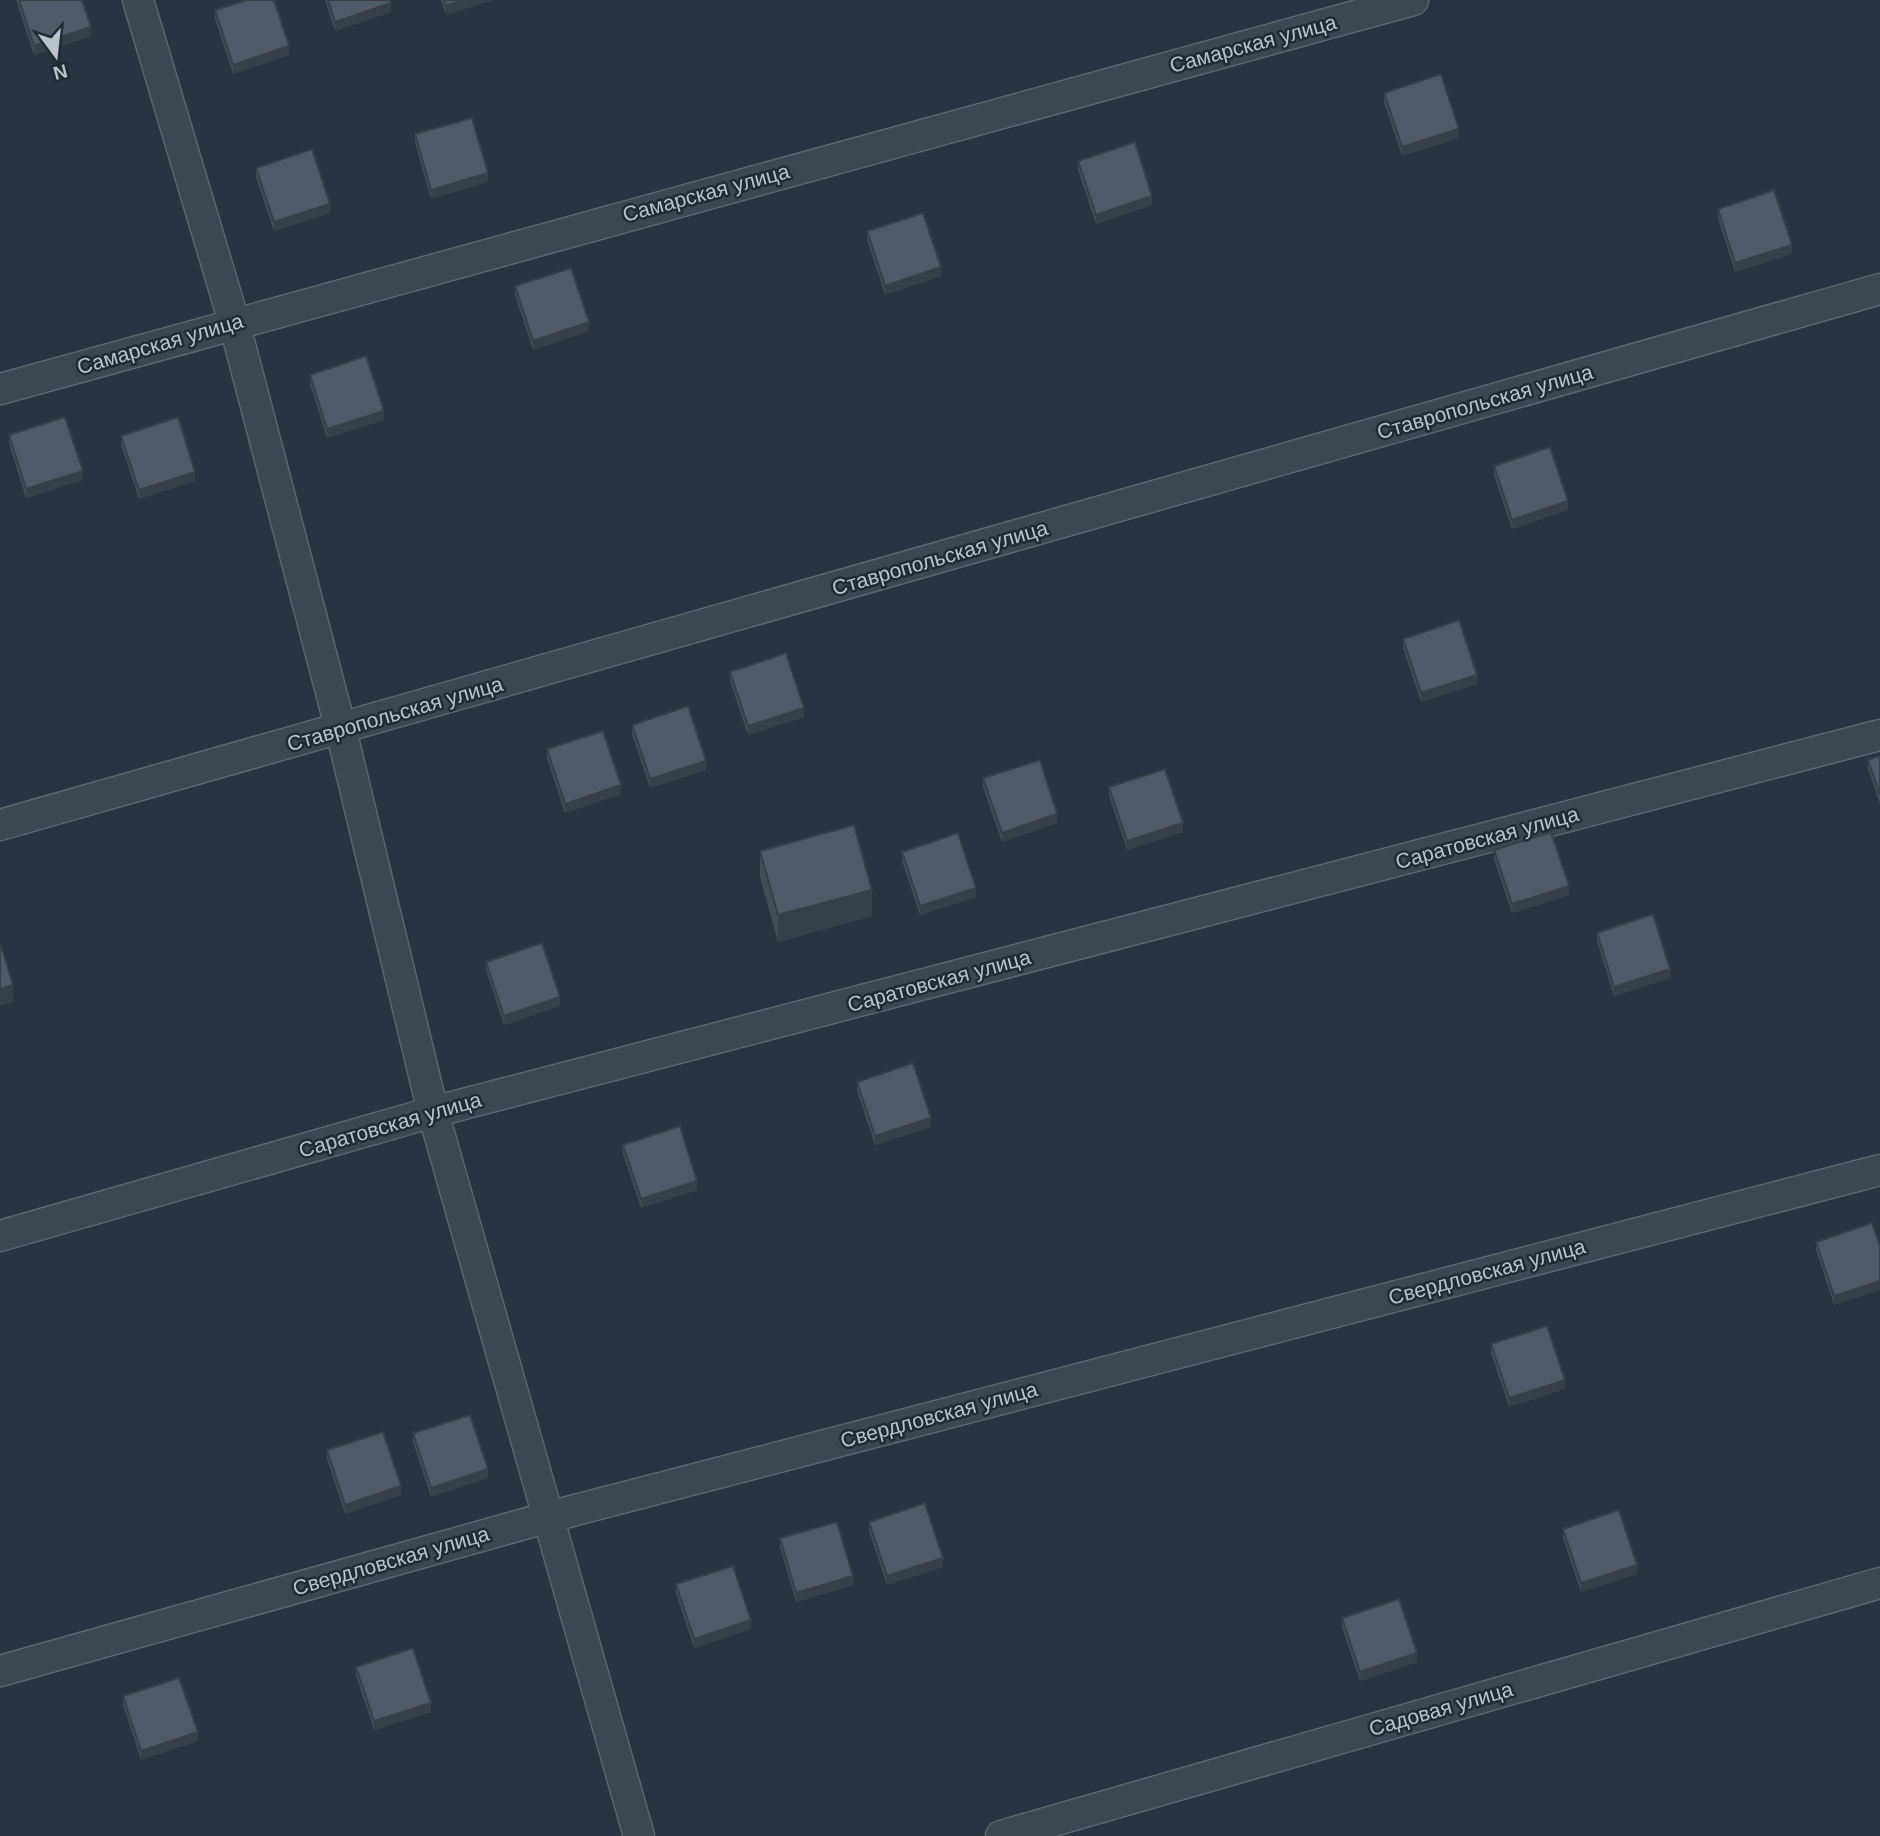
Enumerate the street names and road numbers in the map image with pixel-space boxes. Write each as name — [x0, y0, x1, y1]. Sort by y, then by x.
street label: Самарская улица — [1167, 10, 1339, 77]
street label: Самарская улица — [620, 159, 792, 226]
street label: Самарская улица — [74, 309, 246, 378]
street label: Ставропольская улица — [1374, 360, 1596, 443]
street label: Ставропольская улица — [829, 516, 1051, 599]
street label: Ставропольская улица — [284, 672, 506, 755]
street label: Саратовская улица — [1393, 802, 1581, 873]
street label: Саратовская улица — [845, 945, 1033, 1016]
street label: Саратовская улица — [296, 1087, 484, 1162]
street label: Свердловская улица — [1386, 1234, 1588, 1309]
street label: Свердловская улица — [838, 1377, 1040, 1452]
street label: Свердловская улица — [290, 1521, 492, 1600]
street label: Садовая улица — [1366, 1677, 1516, 1740]

